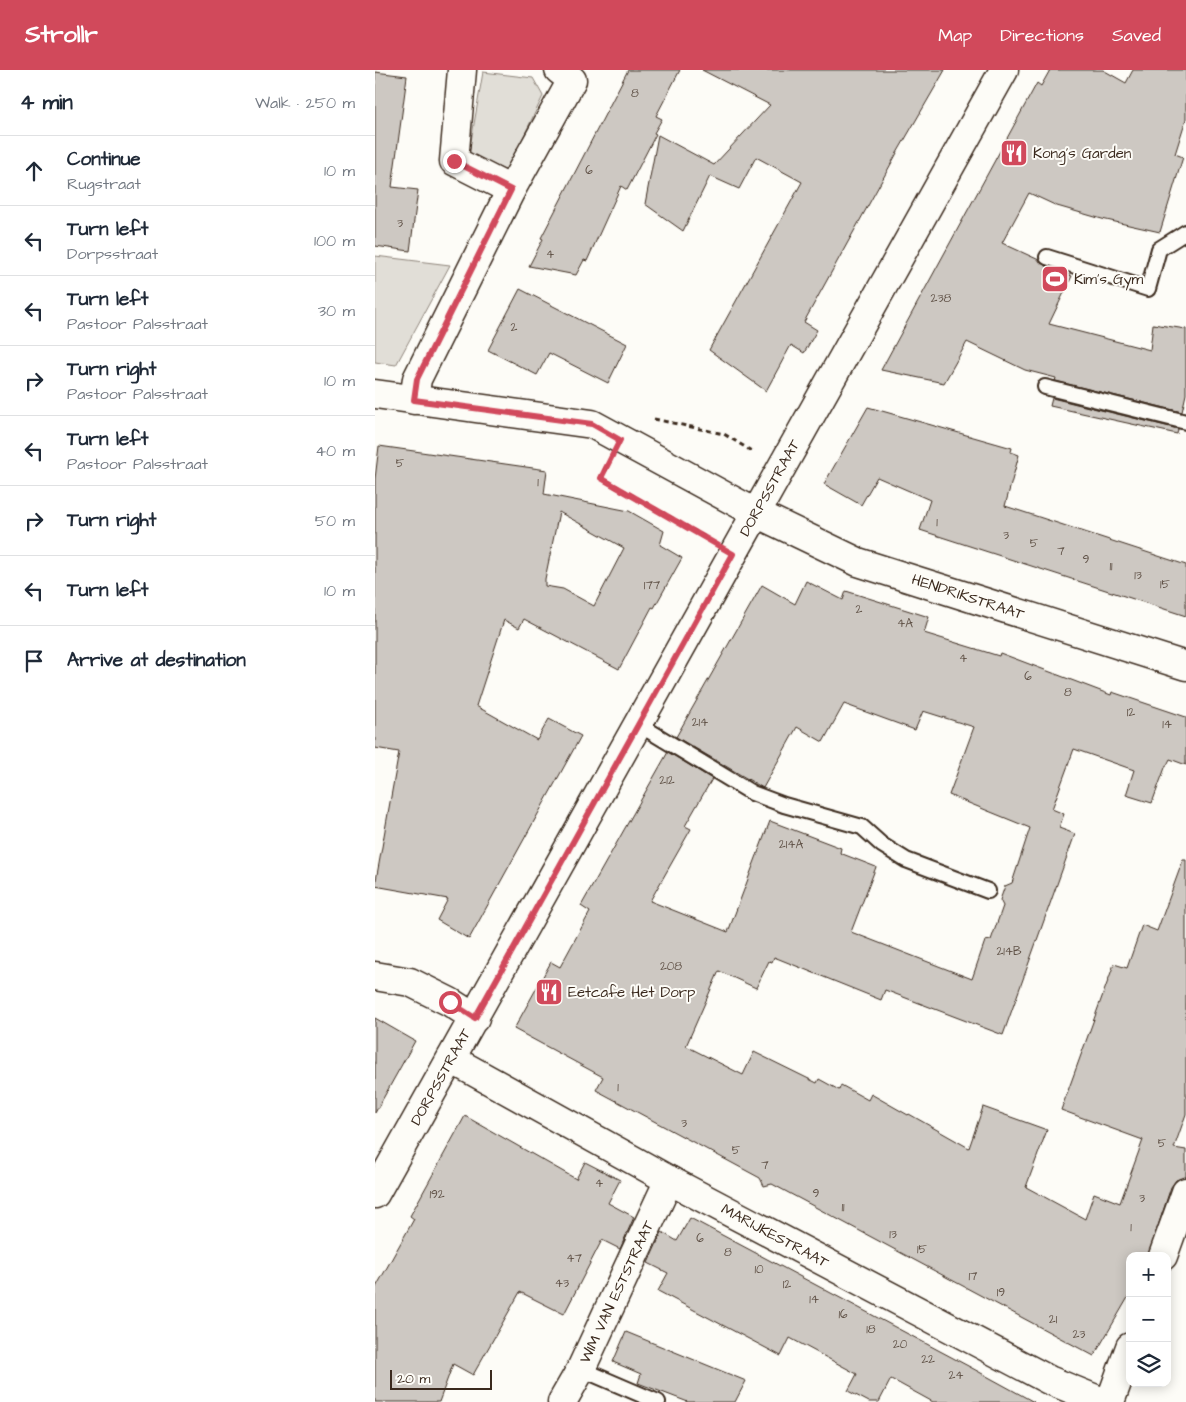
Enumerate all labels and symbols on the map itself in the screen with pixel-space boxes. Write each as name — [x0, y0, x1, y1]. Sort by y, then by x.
house number: 8 — [631, 85, 639, 102]
restaurant icon: Kong's Garden — [999, 138, 1029, 168]
place label: Kong's Garden — [1033, 143, 1132, 165]
route end — [443, 150, 466, 173]
house number: 6 — [585, 162, 593, 179]
house number: 3 — [397, 215, 403, 232]
house number: 4 — [546, 246, 554, 263]
sports icon: Kim's Gym — [1040, 264, 1070, 294]
place label: Kim's Gym — [1074, 269, 1144, 291]
house number: 238 — [931, 290, 952, 307]
house number: 2 — [511, 319, 518, 336]
street label: DORPSSTRAAT — [735, 435, 806, 540]
house number: 5 — [396, 455, 405, 472]
house number: 1 — [537, 474, 539, 491]
house number: 1 — [936, 514, 938, 531]
house number: 3 — [1003, 527, 1009, 544]
house number: 5 — [1030, 535, 1039, 552]
house number: 7 — [1057, 543, 1065, 560]
house number: 9 — [1083, 551, 1090, 568]
house number: 11 — [1109, 558, 1113, 575]
house number: 13 — [1134, 567, 1142, 584]
street label: HENDRIKSTRAAT — [909, 569, 1028, 625]
house number: 15 — [1160, 576, 1171, 593]
house number: 177 — [644, 577, 661, 594]
house number: 2 — [856, 601, 863, 618]
house number: 4A — [897, 615, 913, 632]
house number: 4 — [959, 650, 967, 667]
house number: 6 — [1024, 668, 1032, 685]
house number: 8 — [1064, 684, 1072, 701]
house number: 12 — [1127, 704, 1135, 721]
house number: 214 — [692, 714, 708, 731]
house number: 14 — [1162, 716, 1172, 733]
house number: 212 — [659, 772, 675, 789]
house number: 214A — [779, 836, 803, 853]
house number: 214B — [996, 943, 1022, 960]
house number: 208 — [660, 958, 682, 975]
restaurant icon: Eetcafe Het Dorp — [534, 977, 564, 1007]
place label: Eetcafe Het Dorp — [568, 982, 695, 1003]
route start — [439, 991, 462, 1014]
street label: DORPSSTRAAT — [406, 1024, 477, 1129]
house number: 1 — [617, 1079, 619, 1096]
house number: 3 — [681, 1115, 687, 1132]
house number: 5 — [1158, 1135, 1167, 1152]
house number: 5 — [732, 1142, 741, 1159]
house number: 7 — [761, 1157, 769, 1174]
house number: 4 — [595, 1175, 603, 1192]
house number: 9 — [813, 1185, 820, 1202]
house number: 192 — [429, 1186, 445, 1203]
house number: 3 — [1139, 1190, 1145, 1207]
street label: MARIJKESTRAAT — [717, 1199, 833, 1274]
house number: 11 — [841, 1199, 845, 1216]
street label: WIM VAN ESTSTRAAT — [575, 1217, 660, 1367]
house number: 1 — [1130, 1219, 1132, 1236]
house number: 13 — [889, 1226, 897, 1243]
house number: 6 — [696, 1230, 704, 1247]
house number: 15 — [917, 1241, 928, 1258]
house number: 8 — [724, 1244, 732, 1261]
house number: 47 — [566, 1250, 582, 1267]
house number: 10 — [754, 1261, 764, 1278]
house number: 17 — [969, 1268, 978, 1285]
house number: 43 — [555, 1275, 569, 1292]
house number: 12 — [783, 1276, 791, 1293]
house number: 19 — [997, 1284, 1005, 1301]
house number: 14 — [809, 1291, 819, 1308]
house number: 16 — [838, 1306, 848, 1323]
house number: 21 — [1049, 1311, 1058, 1328]
house number: 18 — [866, 1321, 876, 1338]
house number: 23 — [1073, 1326, 1085, 1343]
house number: 20 — [893, 1336, 908, 1353]
house number: 22 — [921, 1351, 935, 1368]
scale bar — [390, 1367, 493, 1390]
house number: 24 — [948, 1367, 964, 1384]

